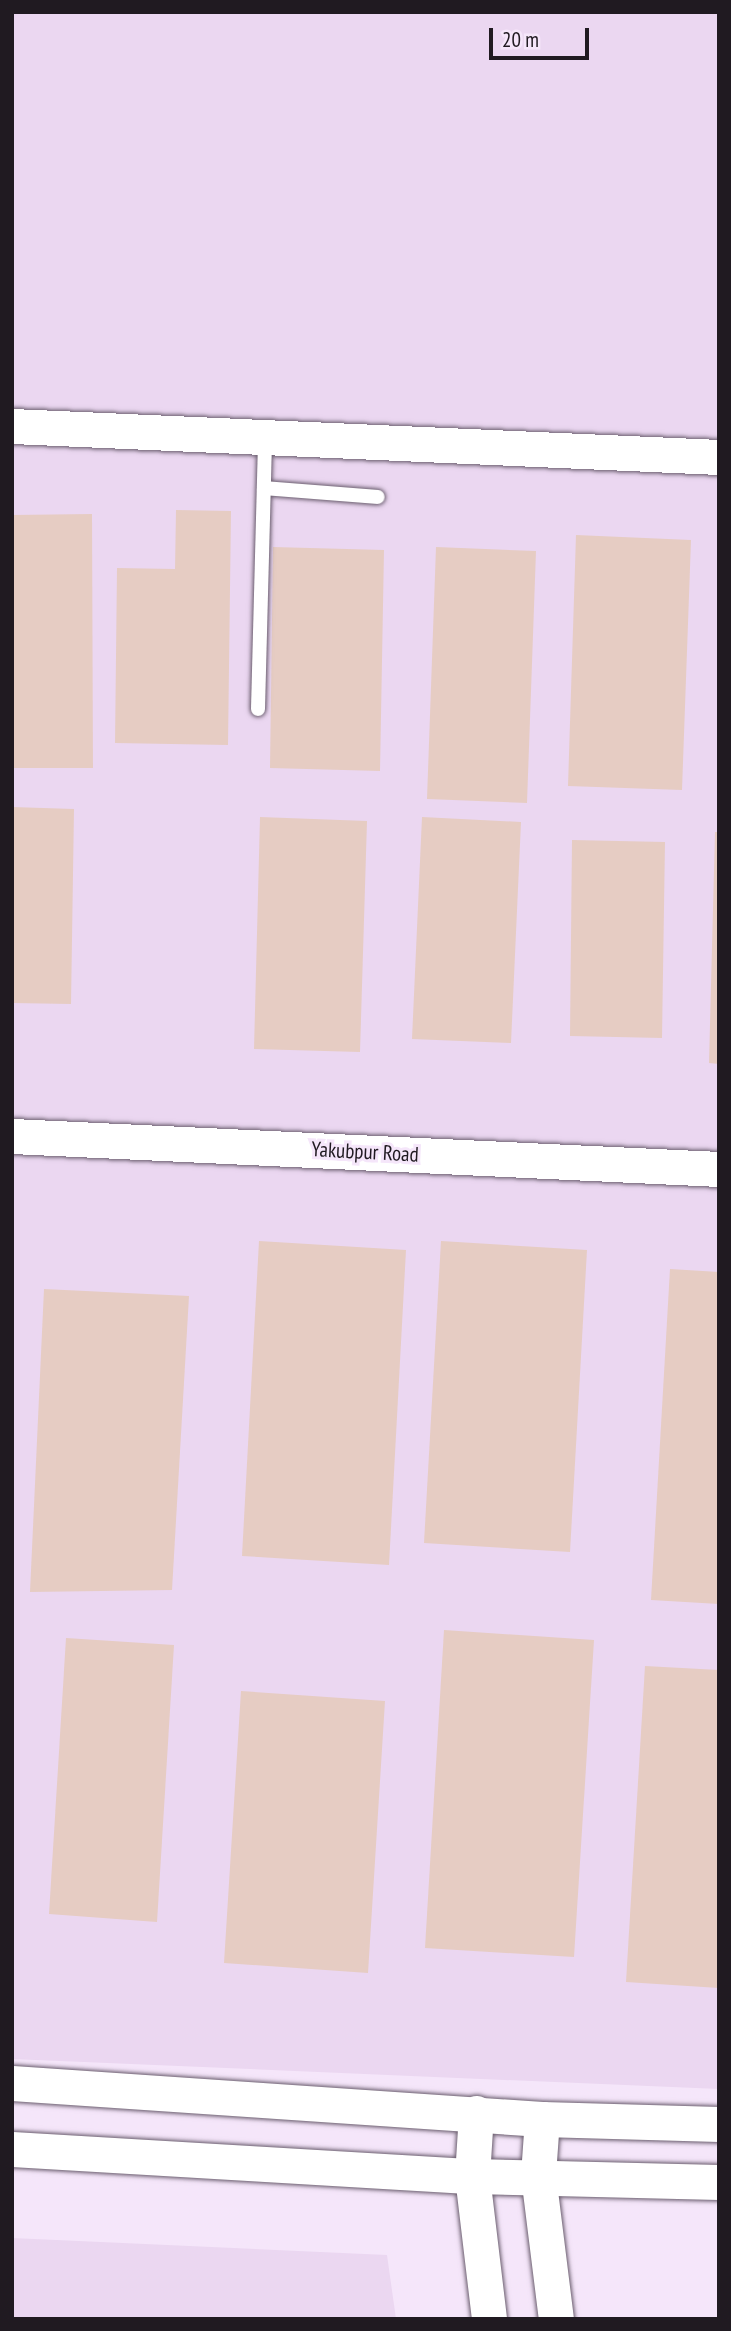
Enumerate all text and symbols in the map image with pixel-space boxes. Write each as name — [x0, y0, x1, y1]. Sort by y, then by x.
scale bar — [493, 14, 593, 58]
text: 20 m — [502, 26, 539, 53]
street label: Yakubpur Road — [311, 1137, 419, 1167]

